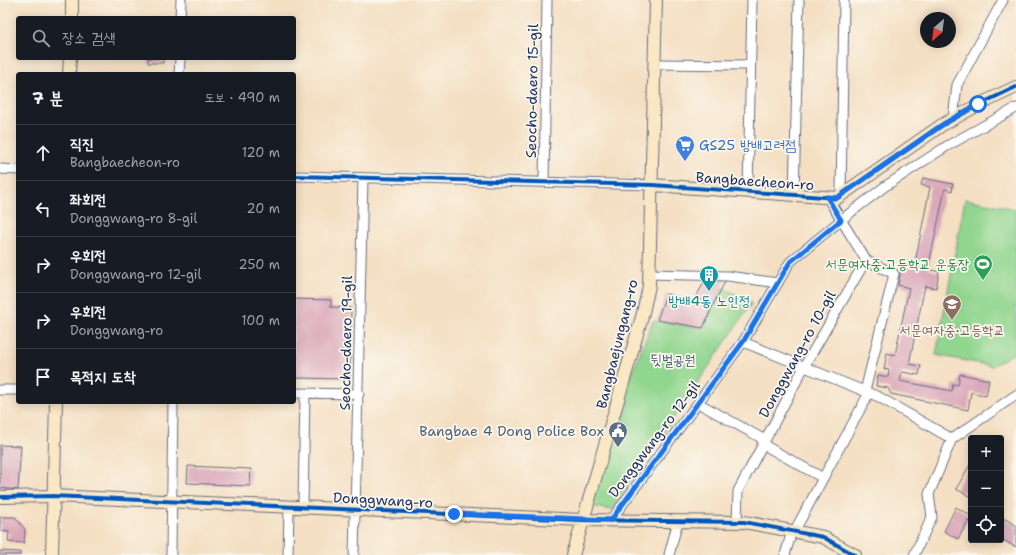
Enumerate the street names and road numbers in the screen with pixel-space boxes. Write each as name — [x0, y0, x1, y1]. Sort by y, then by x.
street label: Seocho-daero 15-gil — [522, 23, 542, 158]
street label: Bangbaecheon-ro — [695, 168, 815, 194]
street label: Seocho-daero 19-gil — [336, 275, 356, 411]
street label: Bangbaejungang-ro — [592, 277, 642, 411]
street label: Donggwang-ro 10-gil — [755, 287, 840, 421]
street label: Donggwang-ro 12-gil — [604, 376, 704, 501]
street label: Donggwang-ro — [332, 488, 434, 512]

